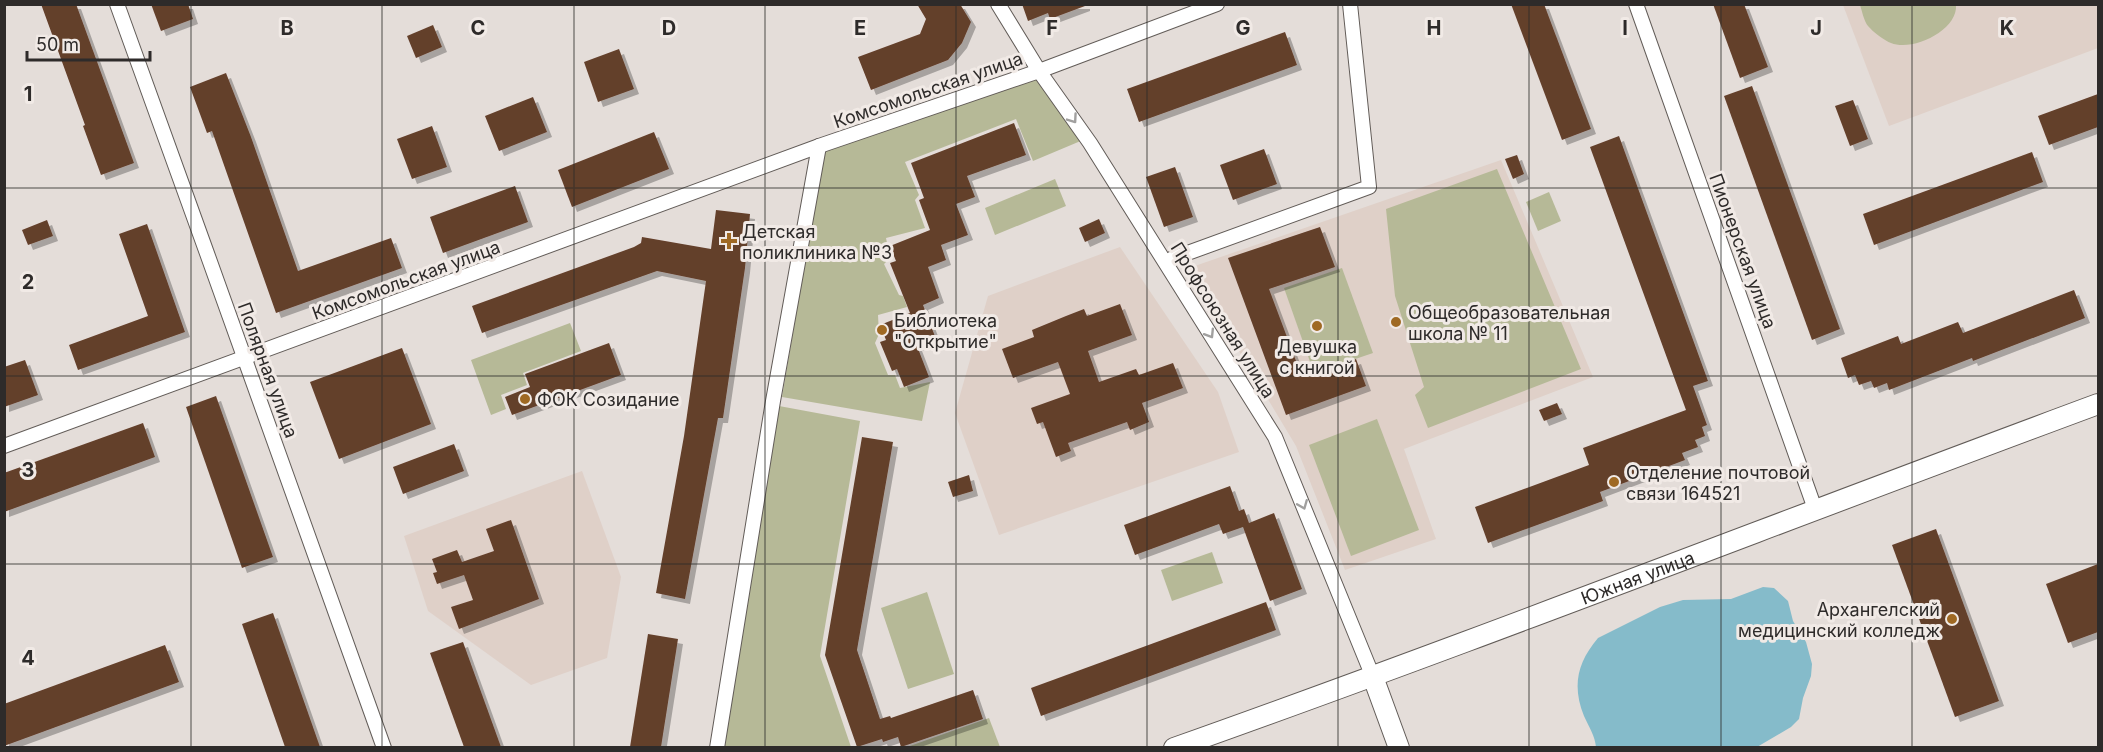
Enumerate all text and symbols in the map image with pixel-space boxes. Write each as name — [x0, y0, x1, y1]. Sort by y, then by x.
text: B — [280, 16, 294, 40]
text: C — [471, 16, 485, 40]
text: D — [662, 16, 676, 40]
text: E — [854, 16, 866, 40]
text: F — [1046, 16, 1058, 40]
text: G — [1235, 16, 1251, 40]
text: H — [1427, 16, 1441, 40]
text: I — [1622, 16, 1628, 40]
text: J — [1810, 16, 1822, 40]
text: K — [2000, 16, 2014, 40]
scale bar — [27, 24, 150, 62]
text: 50 m — [36, 34, 79, 55]
street label: Комсомольская улица — [831, 48, 1025, 132]
text: 1 — [24, 82, 32, 106]
one-way arrow — [1066, 112, 1077, 123]
street label: Пионерская улица — [1705, 171, 1781, 331]
place label: Детская поликлиника №3 — [742, 221, 892, 263]
marker: Детская поликлиника №3 — [720, 232, 738, 250]
street label: Комсомольская улица — [309, 236, 503, 324]
street label: Профсоюзная улица — [1166, 238, 1280, 402]
text: 2 — [22, 270, 34, 294]
street label: Полярная улица — [234, 299, 302, 441]
place label: Общеобразовательная школа № 11 — [1408, 302, 1610, 344]
place label: Библиотека "Открытие" — [894, 310, 997, 352]
marker: Общеобразовательная школа № 11 — [1389, 315, 1403, 329]
marker: Девушка с книгой — [1310, 319, 1324, 333]
marker: Библиотека "Открытие" — [875, 323, 889, 337]
one-way arrow — [1203, 328, 1215, 338]
place label: Девушка с книгой — [1277, 336, 1357, 378]
place label: ФОК Созидание — [537, 389, 680, 410]
marker: ФОК Созидание — [518, 392, 532, 406]
text: 3 — [22, 458, 34, 482]
place label: Отделение почтовой связи 164521 — [1626, 462, 1810, 504]
marker: Отделение почтовой связи 164521 — [1607, 475, 1621, 489]
one-way arrow — [1296, 498, 1308, 509]
street label: Южная улица — [1578, 546, 1697, 608]
place label: Архангелский медицинский колледж — [1738, 599, 1940, 641]
marker: Архангелский медицинский колледж — [1945, 612, 1959, 626]
text: 4 — [21, 646, 35, 670]

